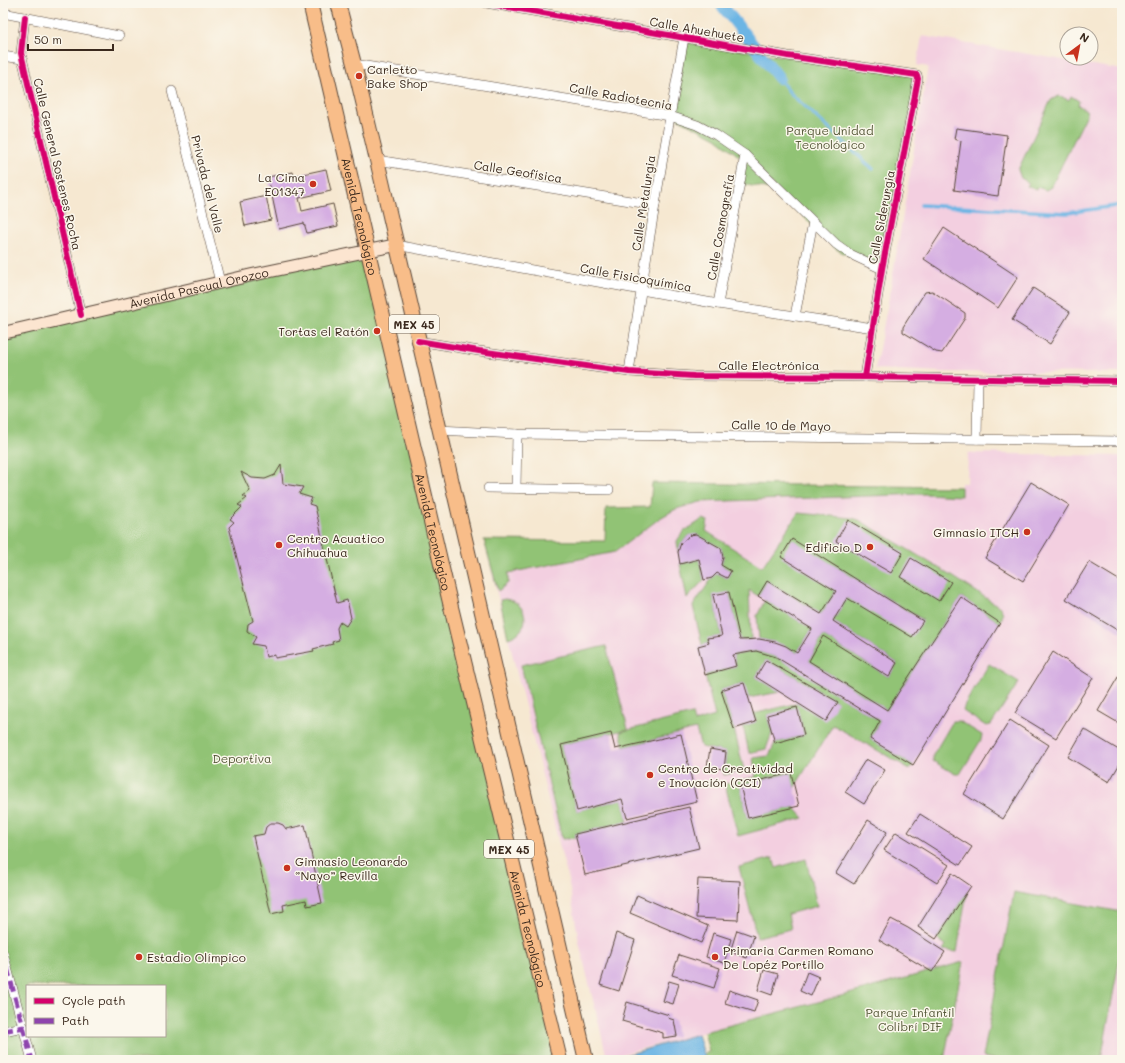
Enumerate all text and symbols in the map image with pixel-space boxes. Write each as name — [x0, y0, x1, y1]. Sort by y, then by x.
street label: Calle Ahuehuete — [648, 13, 746, 45]
scale bar — [28, 26, 113, 52]
north arrow — [1059, 26, 1099, 66]
text: N — [1077, 29, 1092, 46]
text: 50 m — [34, 31, 62, 47]
place label: Carletto Bake Shop — [367, 61, 428, 91]
marker: Carletto Bake Shop — [354, 71, 364, 81]
street label: Calle General Sostenes Rocha — [30, 76, 86, 252]
street label: Calle Radiotecnia — [568, 79, 674, 113]
park label: Parque Unidad Tecnológico — [786, 122, 874, 152]
street label: Privada del Valle — [188, 133, 228, 235]
street label: Calle Metalurgia — [628, 154, 658, 252]
street label: Avenida Tecnológico — [338, 156, 381, 277]
street label: Calle Geofísica — [473, 156, 563, 186]
place label: La Cima E01347 — [258, 169, 305, 199]
street label: Calle Siderurgia — [864, 169, 898, 265]
street label: Calle Cosmografía — [703, 172, 737, 282]
marker: La Cima E01347 — [308, 179, 318, 189]
street label: Calle Fisicoquímica — [579, 259, 693, 295]
street label: Avenida Pascual Orozco — [128, 264, 270, 311]
road number: MEX 45 — [389, 315, 439, 333]
place label: Tortas el Ratón — [278, 323, 369, 339]
marker: Tortas el Ratón — [372, 326, 382, 336]
street label: Calle Electrónica — [719, 357, 819, 373]
street label: Calle 10 de Mayo — [731, 416, 831, 434]
street label: Avenida Tecnológico — [412, 471, 455, 592]
place label: Gimnasio ITCH — [933, 524, 1019, 540]
marker: Gimnasio ITCH — [1022, 527, 1032, 537]
place label: Centro Acuatico Chihuahua — [287, 530, 384, 560]
place label: Edificio D — [806, 539, 862, 555]
marker: Centro Acuatico Chihuahua — [274, 540, 284, 550]
marker: Edificio D — [865, 542, 875, 552]
park label: Deportiva — [213, 750, 272, 766]
place label: Centro de Creatividad e Inovación (CCI) — [658, 760, 793, 790]
marker: Centro de Creatividad e Inovación (CCI) — [645, 770, 655, 780]
road number: MEX 45 — [484, 840, 534, 858]
place label: Gimnasio Leonardo “Nayo” Revilla — [295, 853, 407, 883]
marker: Gimnasio Leonardo “Nayo” Revilla — [282, 863, 292, 873]
street label: Avenida Tecnológico — [507, 868, 550, 989]
place label: Primaria Carmen Romano De Lopéz Portillo — [723, 942, 873, 972]
place label: Estadio Olímpico — [147, 949, 246, 965]
marker: Estadio Olímpico — [134, 952, 144, 962]
marker: Primaria Carmen Romano De Lopéz Portillo — [710, 952, 720, 962]
legend — [26, 985, 166, 1037]
text: Cycle path — [62, 992, 125, 1008]
park label: Parque Infantil Colibrí DIF — [865, 1004, 955, 1034]
text: Path — [62, 1012, 89, 1028]

